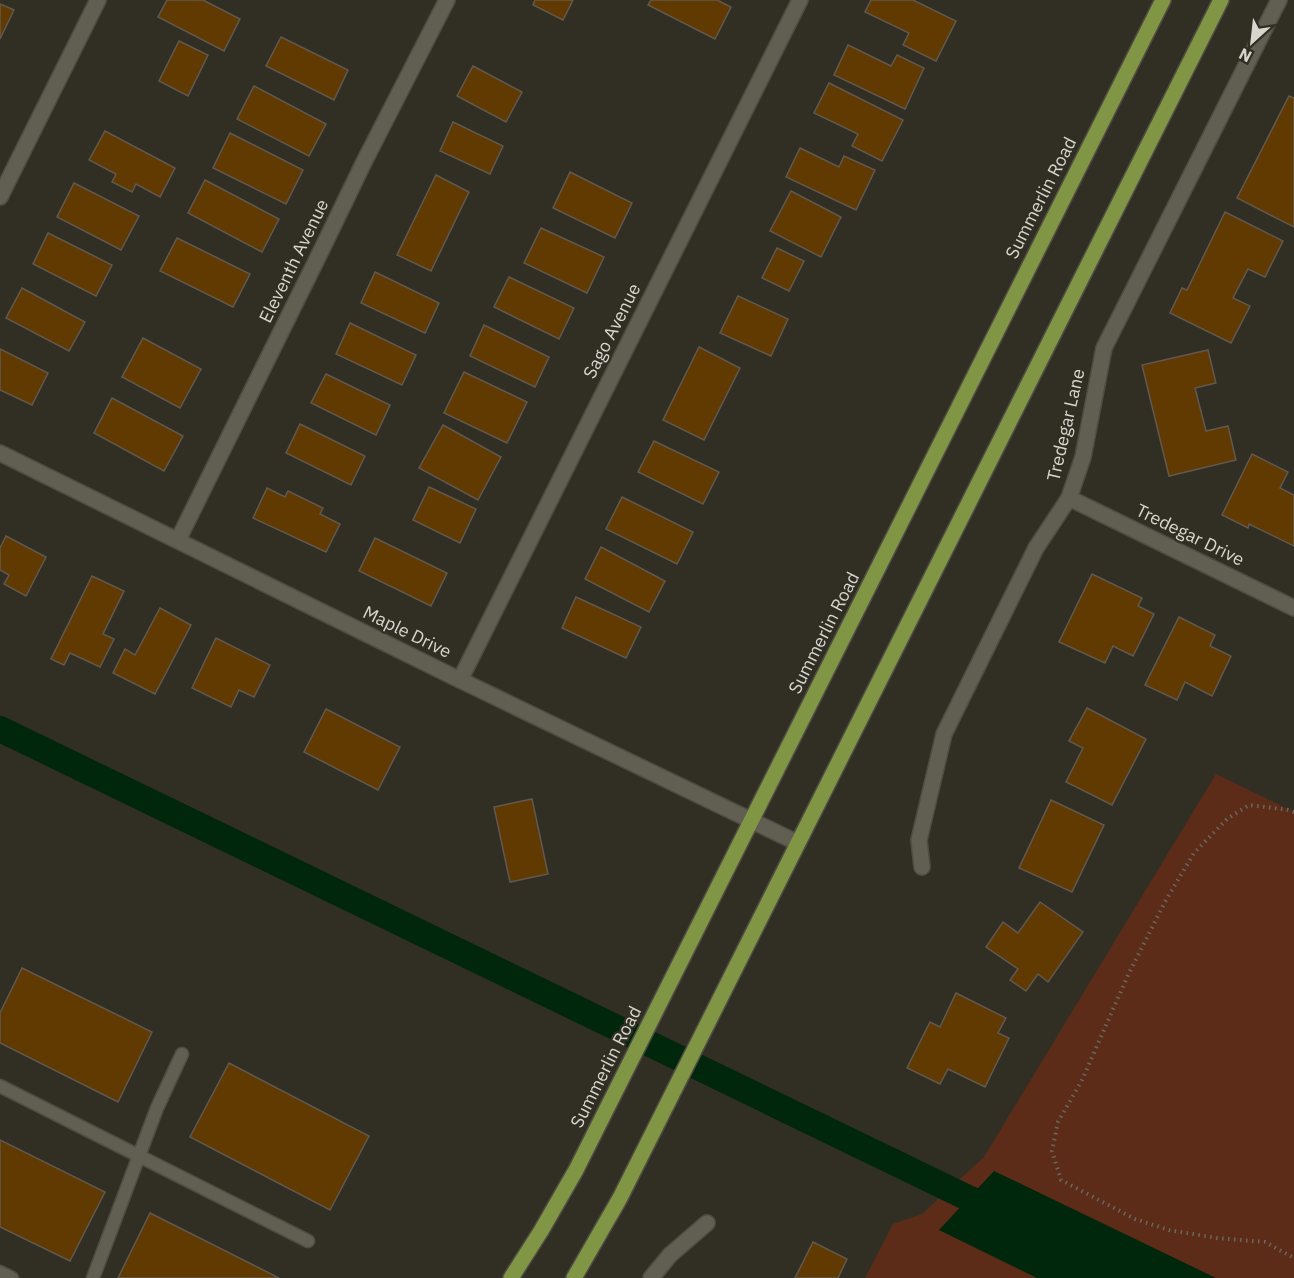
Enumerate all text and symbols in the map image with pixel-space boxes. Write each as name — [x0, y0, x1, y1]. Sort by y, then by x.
north arrow — [1222, 12, 1282, 72]
text: N — [1235, 44, 1255, 67]
street label: Summerlin Road — [1000, 133, 1081, 263]
street label: Eleventh Avenue — [254, 195, 333, 326]
street label: Sago Avenue — [578, 279, 645, 382]
street label: Tredegar Lane — [1041, 366, 1090, 483]
street label: Tredegar Drive — [1132, 498, 1248, 571]
street label: Summerlin Road — [783, 568, 864, 698]
street label: Maple Drive — [359, 600, 455, 663]
street label: Summerlin Road — [565, 1002, 646, 1132]

